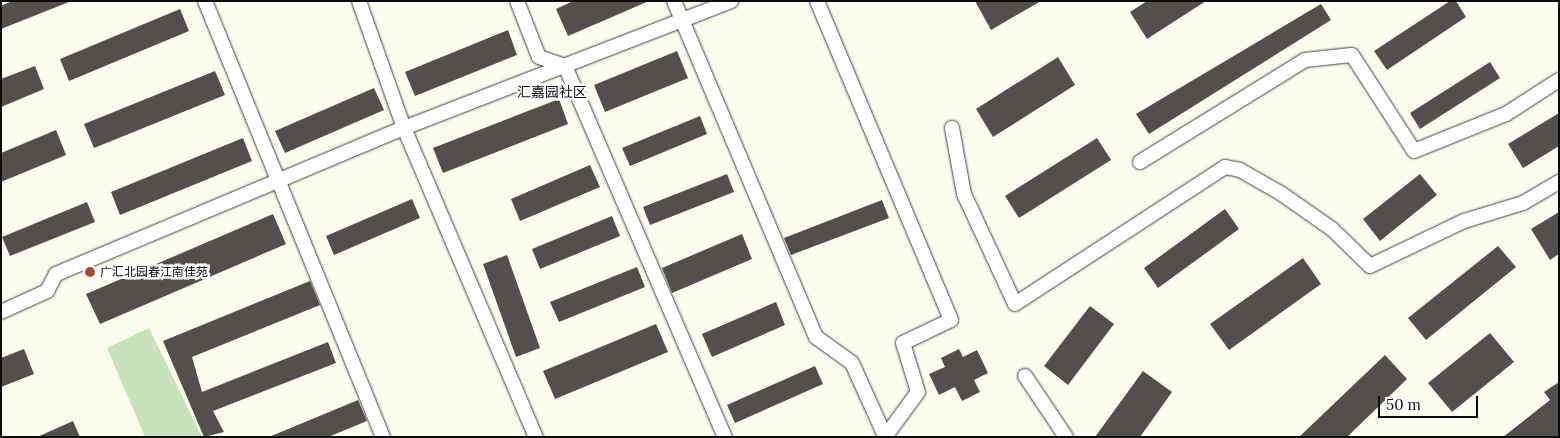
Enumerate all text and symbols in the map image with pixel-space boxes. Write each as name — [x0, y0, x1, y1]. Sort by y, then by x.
district label: 汇嘉园社区 — [517, 84, 587, 100]
place label: 广汇北园春江南佳苑 — [100, 265, 208, 279]
marker: 广汇北园春江南佳苑 — [84, 266, 96, 278]
scale bar — [1380, 386, 1480, 418]
text: 50 m — [1386, 395, 1421, 414]

